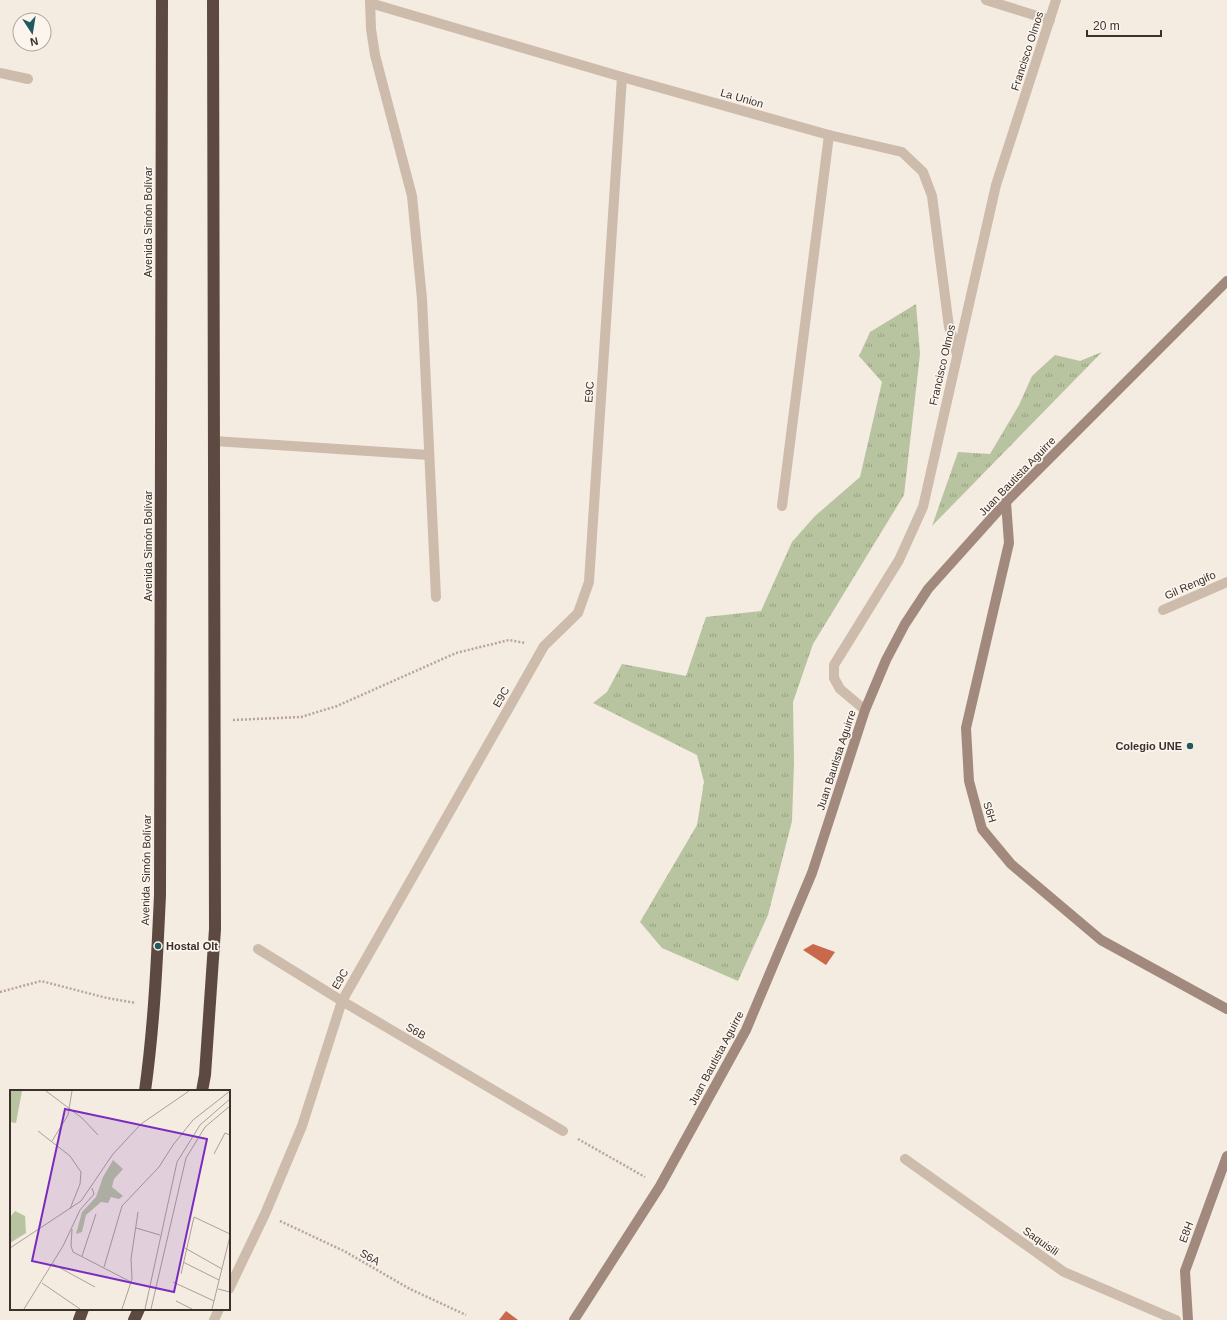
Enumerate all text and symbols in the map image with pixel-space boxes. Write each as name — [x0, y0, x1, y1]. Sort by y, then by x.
street label: Francisco Olmos — [1009, 9, 1046, 92]
north arrow — [12, 12, 52, 52]
scale bar — [1087, 12, 1161, 38]
text: 20 m — [1093, 19, 1120, 33]
text: N — [29, 35, 39, 48]
street label: La Union — [719, 86, 765, 110]
street label: Avenida Simón Bolívar — [142, 166, 154, 278]
street label: Francisco Olmos — [927, 323, 957, 407]
street label: E9C — [582, 381, 596, 403]
street label: Juan Bautista Aguirre — [976, 434, 1058, 518]
street label: Avenida Simón Bolívar — [142, 490, 154, 602]
street label: Gil Rengifo — [1163, 568, 1217, 602]
street label: E9C — [490, 685, 512, 709]
street label: Juan Bautista Aguirre — [814, 708, 858, 812]
place label: Colegio UNE — [1115, 740, 1182, 752]
marker: Colegio UNE — [1185, 741, 1195, 751]
street label: S6H — [981, 800, 999, 824]
street label: Avenida Simón Bolívar — [139, 814, 153, 926]
place label: Hostal Olt — [166, 940, 218, 952]
marker: Hostal Olt — [153, 941, 163, 951]
street label: E9C — [329, 967, 351, 991]
street label: Juan Bautista Aguirre — [686, 1009, 746, 1107]
street label: S6B — [404, 1021, 428, 1041]
inset map — [10, 1090, 230, 1310]
street label: E8H — [1177, 1220, 1195, 1244]
street label: Saquisili — [1021, 1224, 1061, 1258]
street label: S6A — [358, 1247, 383, 1268]

